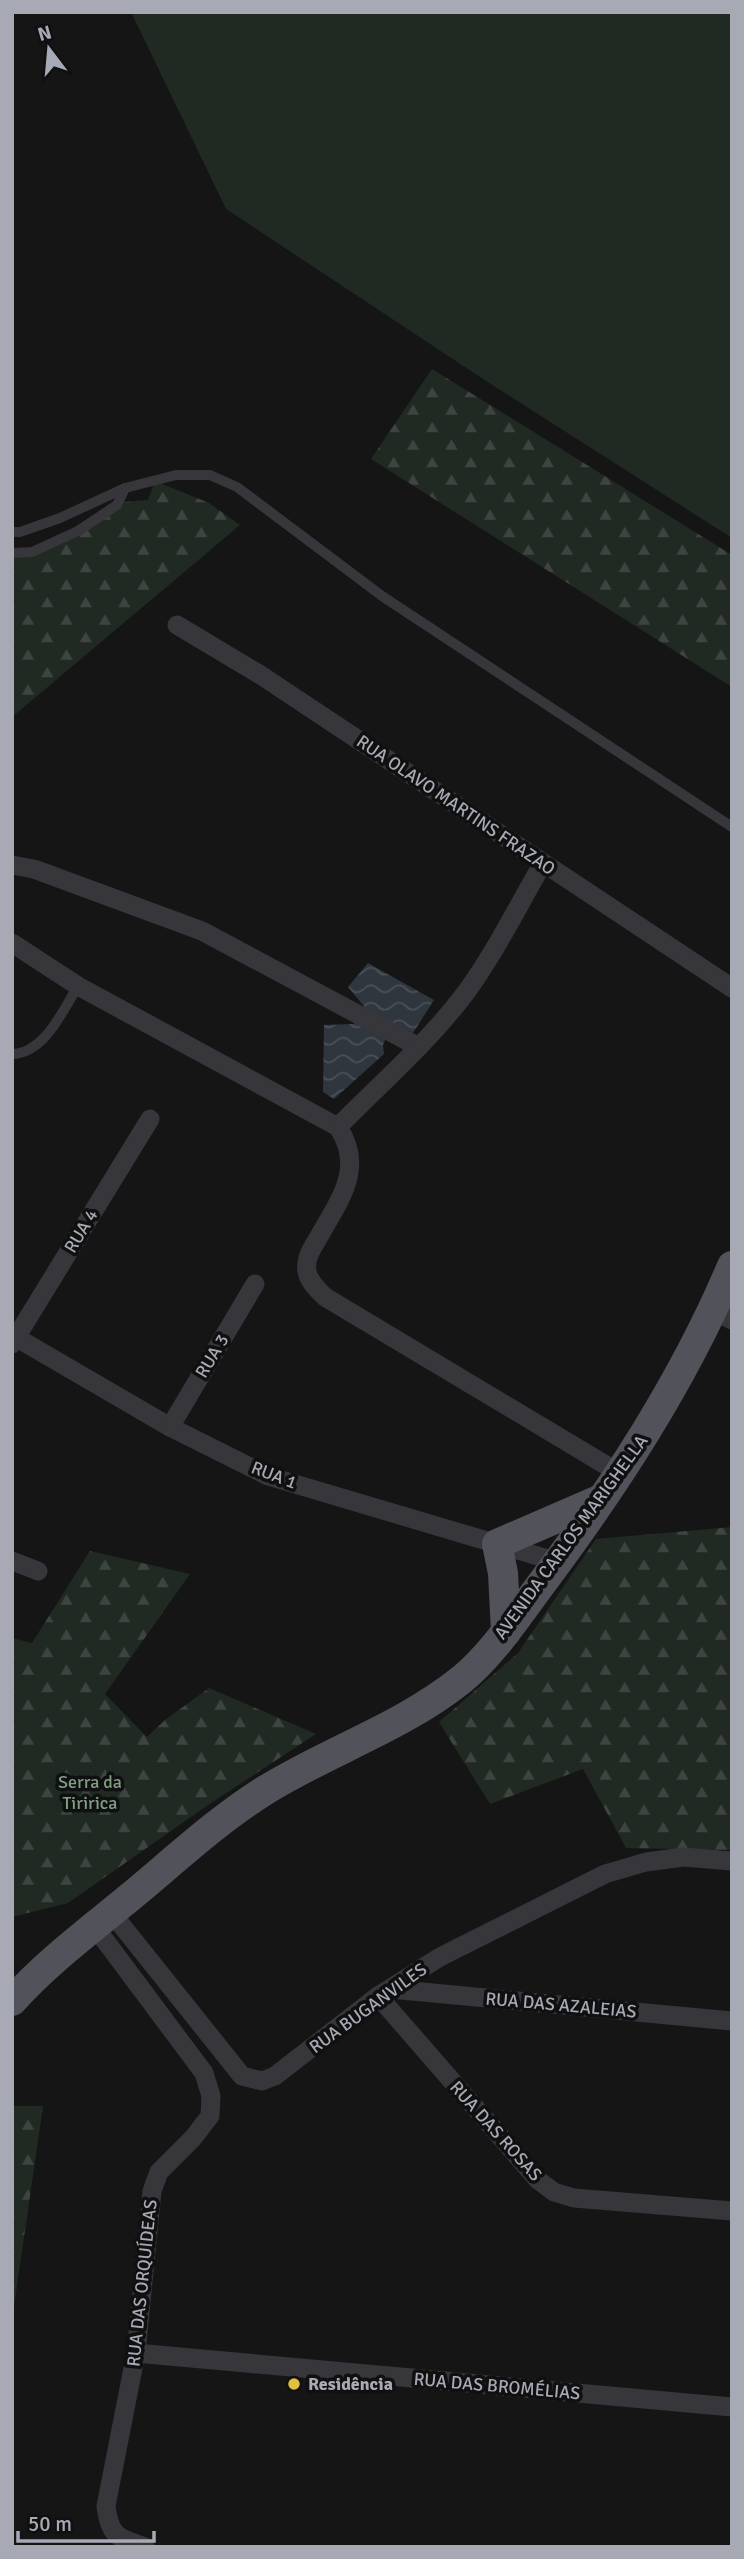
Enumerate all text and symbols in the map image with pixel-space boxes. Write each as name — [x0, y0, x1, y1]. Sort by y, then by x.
north arrow — [14, 14, 84, 84]
text: N — [35, 20, 54, 47]
street label: RUA OLAVO MARTINS FRAZAO — [353, 730, 559, 880]
street label: RUA 4 — [59, 1205, 103, 1257]
street label: RUA 3 — [190, 1330, 234, 1382]
street label: AVENIDA CARLOS MARIGHELLA — [490, 1431, 652, 1643]
street label: RUA 1 — [248, 1456, 300, 1494]
park label: Serra da Tiririca — [58, 1771, 122, 1814]
street label: RUA BUGANVILES — [305, 1958, 431, 2058]
street label: RUA DAS AZALEIAS — [485, 1987, 637, 2023]
street label: RUA DAS ROSAS — [445, 2076, 547, 2186]
street label: RUA DAS ORQUÍDEAS — [122, 2198, 162, 2368]
street label: RUA DAS BROMÉLIAS — [413, 2368, 581, 2404]
place label: Residência — [308, 2373, 393, 2395]
marker: Residência — [286, 2376, 302, 2392]
scale bar — [18, 2500, 154, 2544]
text: 50 m — [28, 2511, 72, 2537]

